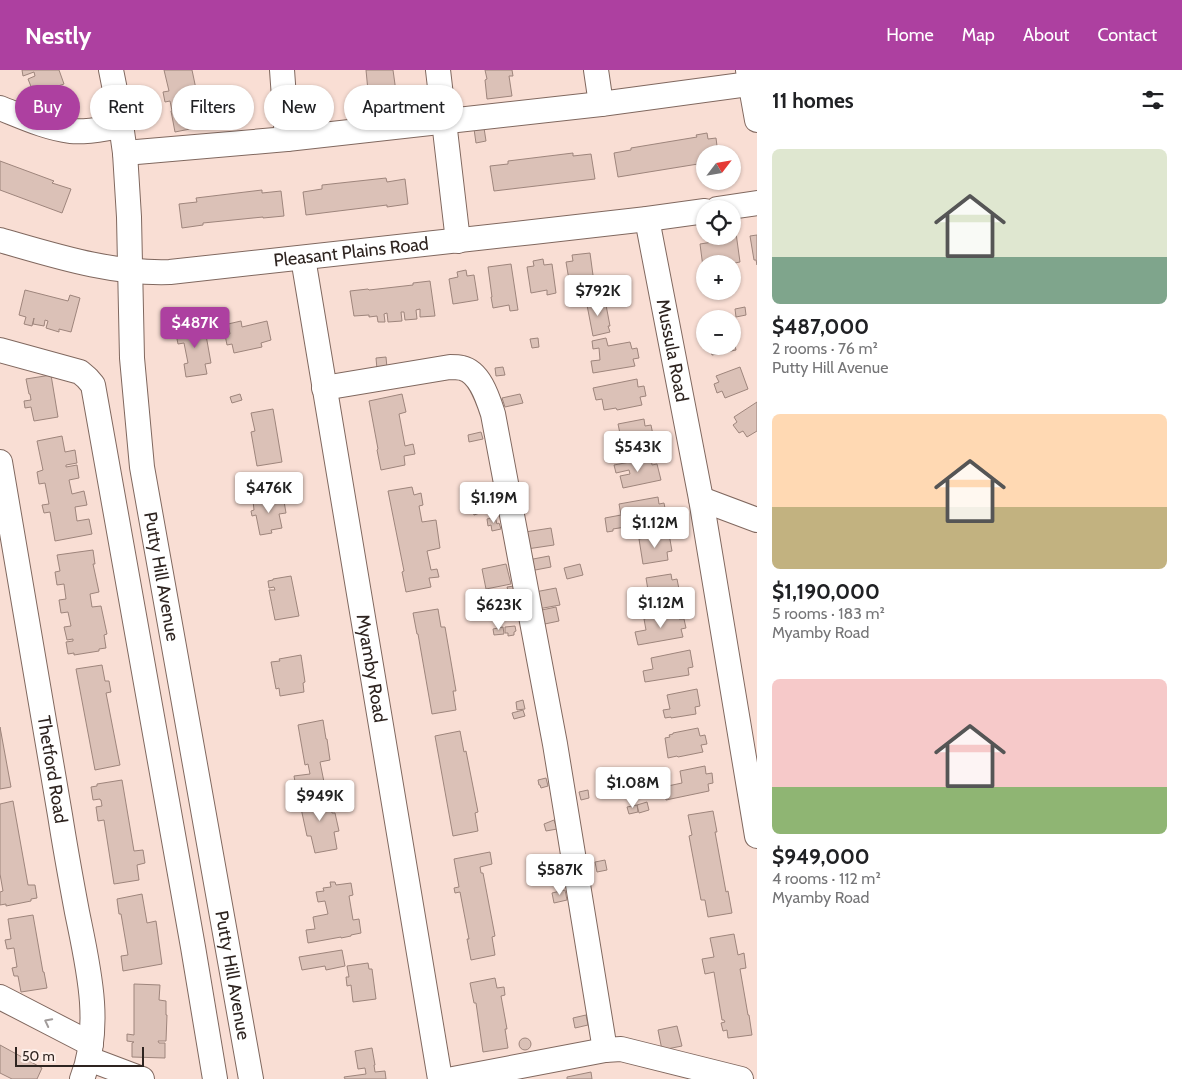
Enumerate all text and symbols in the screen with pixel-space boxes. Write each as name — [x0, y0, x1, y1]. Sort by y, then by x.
text: Nestly — [25, 21, 91, 50]
text: Home — [886, 24, 934, 46]
text: Map — [962, 24, 995, 46]
text: About — [1023, 24, 1069, 46]
text: Contact — [1097, 24, 1157, 46]
chip: Buy — [15, 85, 80, 130]
chip: Rent — [90, 85, 162, 130]
chip: Filters — [172, 85, 254, 130]
chip: New — [264, 85, 334, 130]
chip: Apartment — [344, 85, 463, 130]
icon: filters — [1139, 86, 1167, 114]
text: 11 homes — [772, 88, 854, 113]
north arrow — [696, 145, 741, 190]
map controls — [696, 145, 741, 355]
icon: home — [925, 181, 1015, 271]
button: locate — [696, 200, 741, 245]
street label: Pleasant Plains Road — [272, 233, 430, 272]
button: + — [696, 255, 741, 300]
pin: $792K — [563, 274, 633, 317]
text: $792K — [576, 281, 620, 300]
street label: Mussula Road — [652, 297, 693, 404]
pin: $487K — [160, 306, 230, 349]
button: − — [696, 310, 741, 355]
text: $487K — [171, 313, 219, 332]
text: $487,000 — [772, 314, 869, 339]
text: 2 rooms · 76 m² — [772, 339, 878, 358]
text: Putty Hill Avenue — [772, 358, 888, 377]
pin: $543K — [603, 430, 673, 473]
text: $543K — [615, 437, 661, 456]
icon: home — [925, 446, 1015, 536]
pin: $476K — [234, 472, 304, 514]
text: $476K — [246, 478, 292, 497]
pin: $1.19M — [453, 482, 535, 524]
text: $1.19M — [471, 488, 517, 507]
pin: $1.12M — [614, 506, 696, 549]
street label: Putty Hill Avenue — [139, 510, 184, 643]
text: $1.12M — [632, 513, 678, 532]
text: $1,190,000 — [772, 579, 880, 604]
pin: $1.12M — [620, 586, 702, 629]
pin: $623K — [464, 588, 534, 631]
text: $1.12M — [638, 593, 684, 612]
text: $623K — [476, 595, 522, 614]
text: 5 rooms · 183 m² — [772, 604, 885, 623]
street label: Myamby Road — [352, 612, 391, 724]
text: Myamby Road — [772, 623, 869, 642]
icon: home — [925, 711, 1015, 801]
street label: Thetford Road — [33, 714, 72, 825]
pin: $1.08M — [592, 766, 674, 809]
text: $1.08M — [607, 773, 659, 792]
pin: $949K — [285, 780, 355, 822]
text: $949K — [296, 786, 344, 805]
text: $949,000 — [772, 844, 870, 869]
pin: $587K — [525, 854, 595, 896]
text: $587K — [537, 860, 583, 879]
text: 4 rooms · 112 m² — [772, 869, 881, 888]
text: Myamby Road — [772, 888, 869, 907]
street label: Putty Hill Avenue — [210, 909, 255, 1042]
one-way arrow — [44, 1018, 53, 1028]
scale bar — [15, 1044, 144, 1067]
text: 50 m — [22, 1047, 55, 1065]

